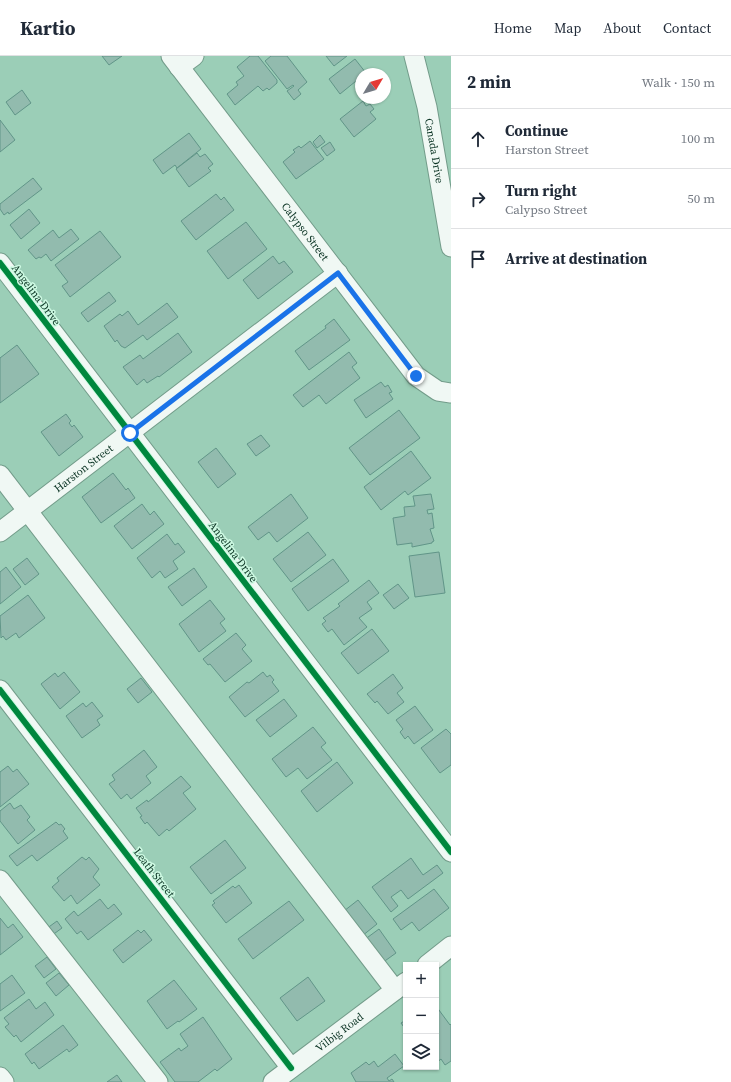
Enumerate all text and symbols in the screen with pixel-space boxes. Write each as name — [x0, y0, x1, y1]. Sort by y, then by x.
text: Kartio — [20, 15, 76, 41]
text: Home — [494, 18, 532, 38]
text: Map — [554, 18, 581, 38]
text: About — [603, 18, 641, 38]
text: Contact — [663, 18, 711, 38]
north arrow — [355, 68, 391, 104]
text: 2 min — [467, 70, 511, 94]
text: Walk · 150 m — [642, 74, 715, 91]
street label: Canada Drive — [422, 117, 448, 185]
text: Continue — [505, 120, 568, 141]
icon: ahead — [467, 128, 489, 150]
text: 100 m — [681, 130, 715, 147]
text: Harston Street — [505, 141, 588, 158]
text: Turn right — [505, 180, 577, 201]
icon: right — [467, 188, 489, 210]
text: 50 m — [687, 190, 715, 207]
street label: Calypso Street — [278, 199, 333, 264]
text: Calypso Street — [505, 201, 587, 218]
icon: arrive — [467, 248, 489, 270]
text: Arrive at destination — [505, 248, 647, 269]
street label: Angelina Drive — [8, 261, 64, 329]
route end — [407, 367, 425, 385]
route start — [121, 424, 139, 442]
street label: Harston Street — [51, 440, 116, 496]
street label: Angelina Drive — [205, 518, 261, 586]
street label: Leath Street — [130, 845, 178, 901]
map controls — [403, 962, 439, 1070]
button: + — [403, 962, 439, 998]
button: − — [403, 998, 439, 1034]
street label: Vilbig Road — [312, 1009, 367, 1055]
button: layers — [403, 1034, 439, 1070]

